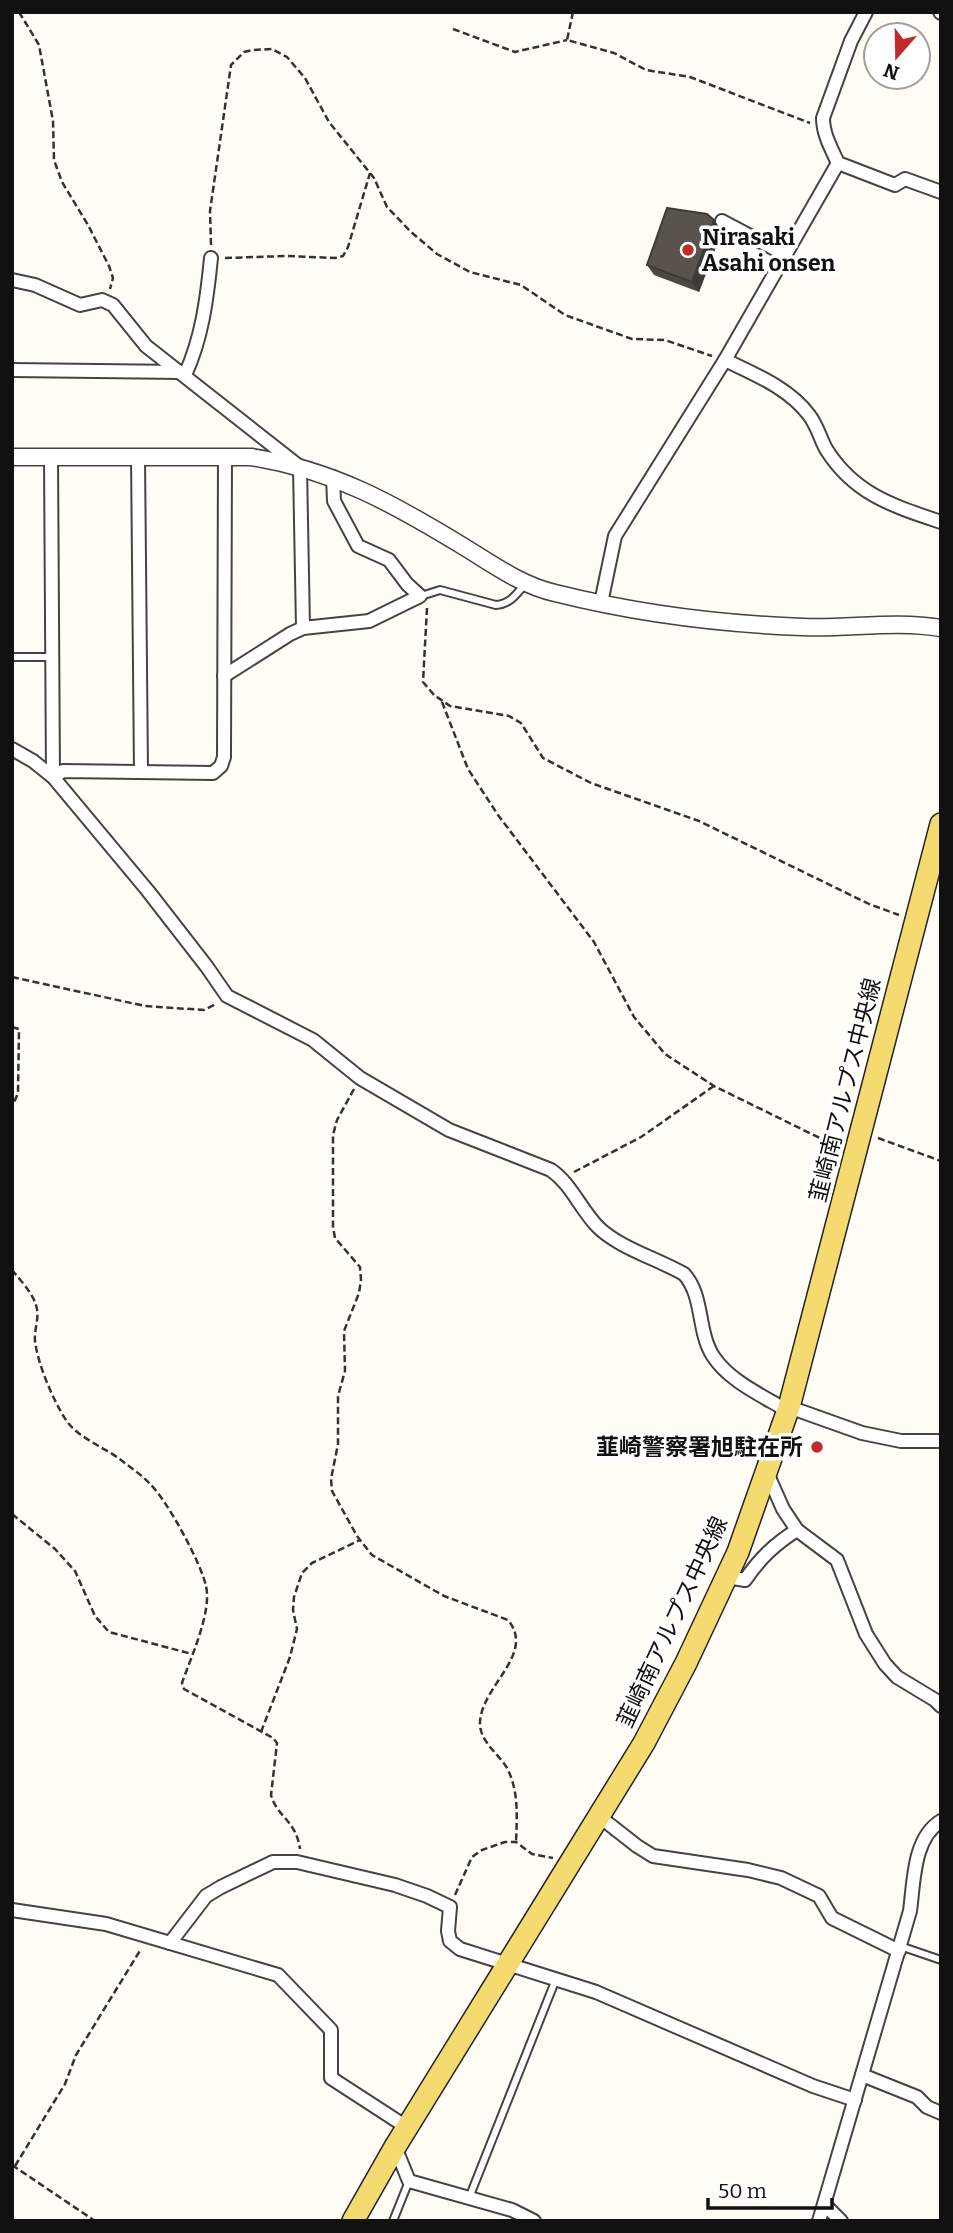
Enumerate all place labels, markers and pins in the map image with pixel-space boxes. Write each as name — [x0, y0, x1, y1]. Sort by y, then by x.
place label: Nirasaki Asahi onsen — [702, 223, 836, 277]
marker: Nirasaki Asahi onsen — [680, 242, 696, 258]
place label: 韮崎警察署旭駐在所 — [596, 1433, 803, 1461]
marker: 韮崎警察署旭駐在所 — [809, 1439, 825, 1455]

